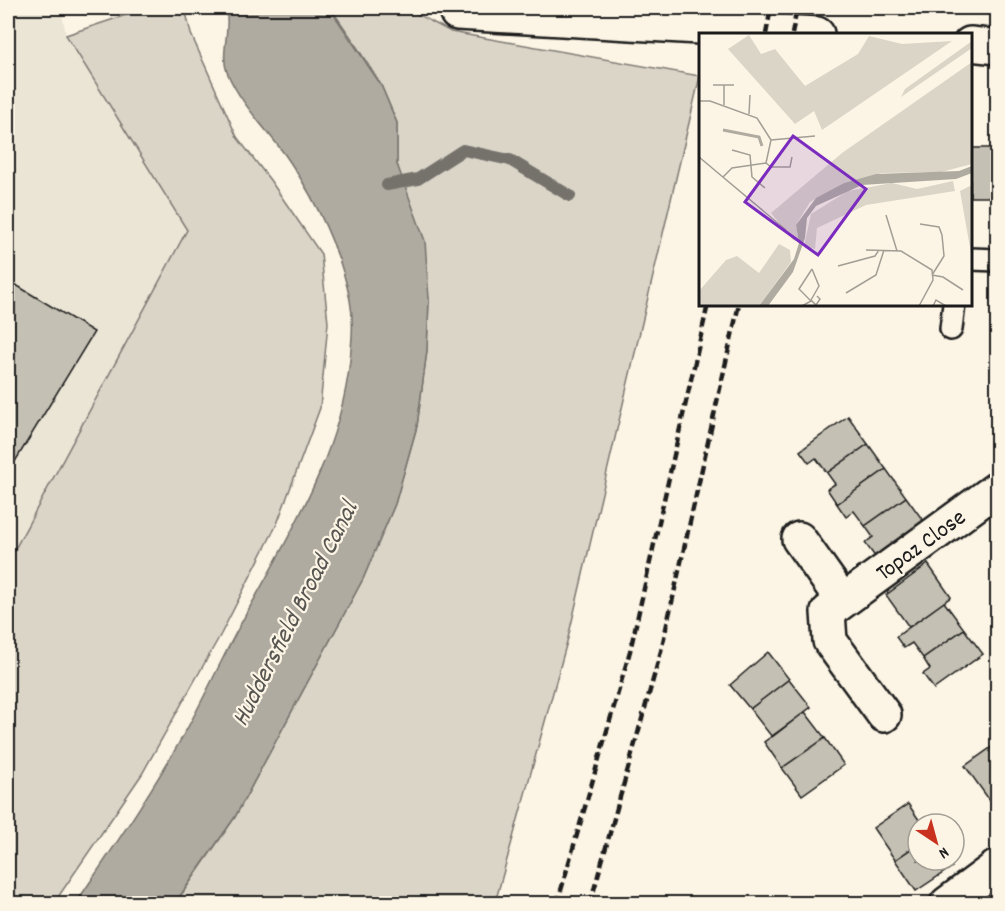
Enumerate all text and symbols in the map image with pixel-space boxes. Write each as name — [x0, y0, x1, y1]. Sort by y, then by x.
inset map — [699, 33, 972, 306]
water label: Huddersfield Broad Canal — [223, 494, 370, 733]
street label: Topaz Close — [870, 502, 974, 591]
north arrow — [906, 812, 966, 872]
text: N — [933, 840, 953, 864]

